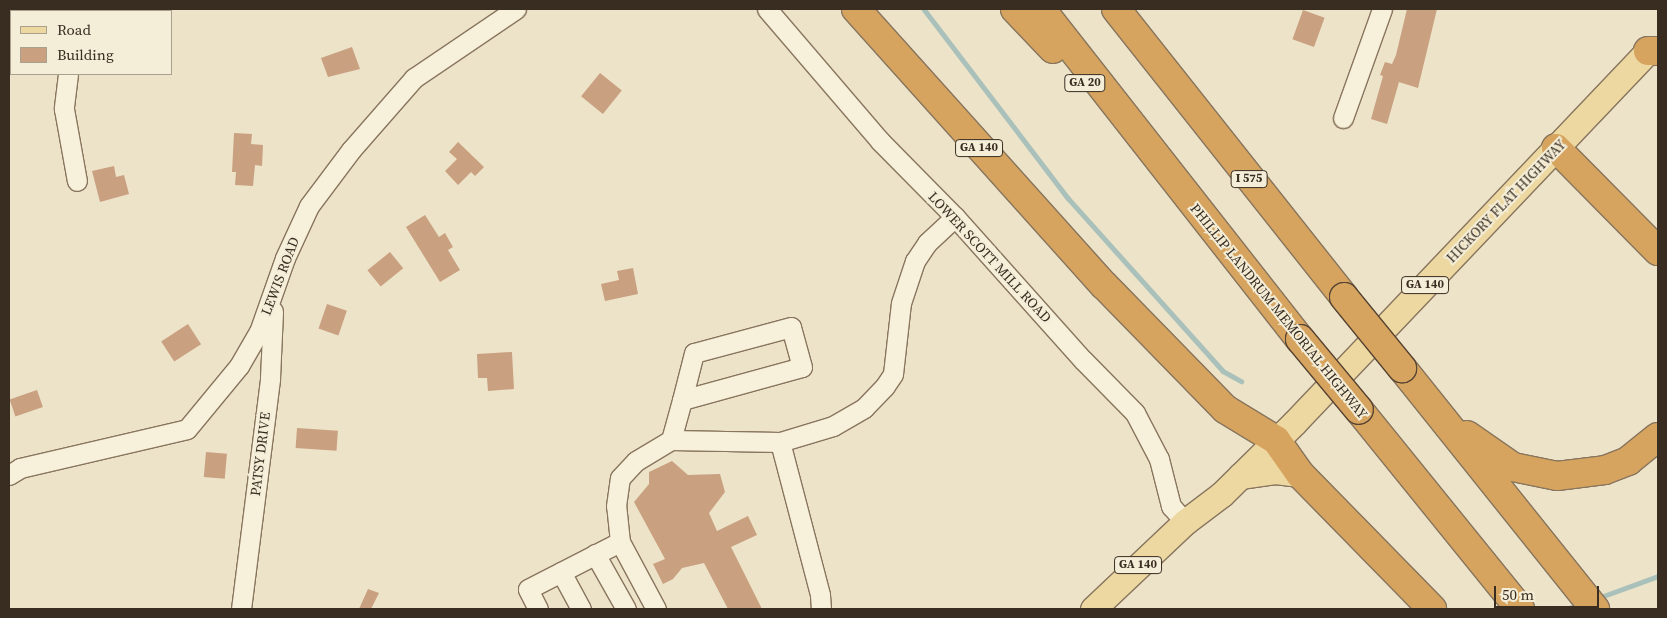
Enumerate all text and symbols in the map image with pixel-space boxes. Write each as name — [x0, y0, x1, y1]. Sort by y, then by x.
legend — [10, 10, 172, 75]
text: Road — [57, 19, 91, 40]
text: Building — [57, 44, 114, 65]
road number: GA 20 — [1064, 74, 1106, 92]
street label: HICKORY FLAT HIGHWAY — [1443, 136, 1569, 266]
road number: GA 140 — [954, 138, 1004, 158]
road number: I 575 — [1230, 170, 1268, 188]
street label: LOWER SCOTT MILL ROAD — [925, 188, 1055, 326]
street label: PHILLIP LANDRUM MEMORIAL HIGHWAY — [1187, 200, 1371, 422]
street label: LEWIS ROAD — [257, 234, 303, 318]
road number: GA 140 — [1400, 276, 1450, 294]
street label: PATSY DRIVE — [246, 411, 274, 497]
road number: GA 140 — [1113, 556, 1163, 574]
scale bar — [1497, 576, 1602, 608]
text: 50 m — [1502, 584, 1534, 605]

